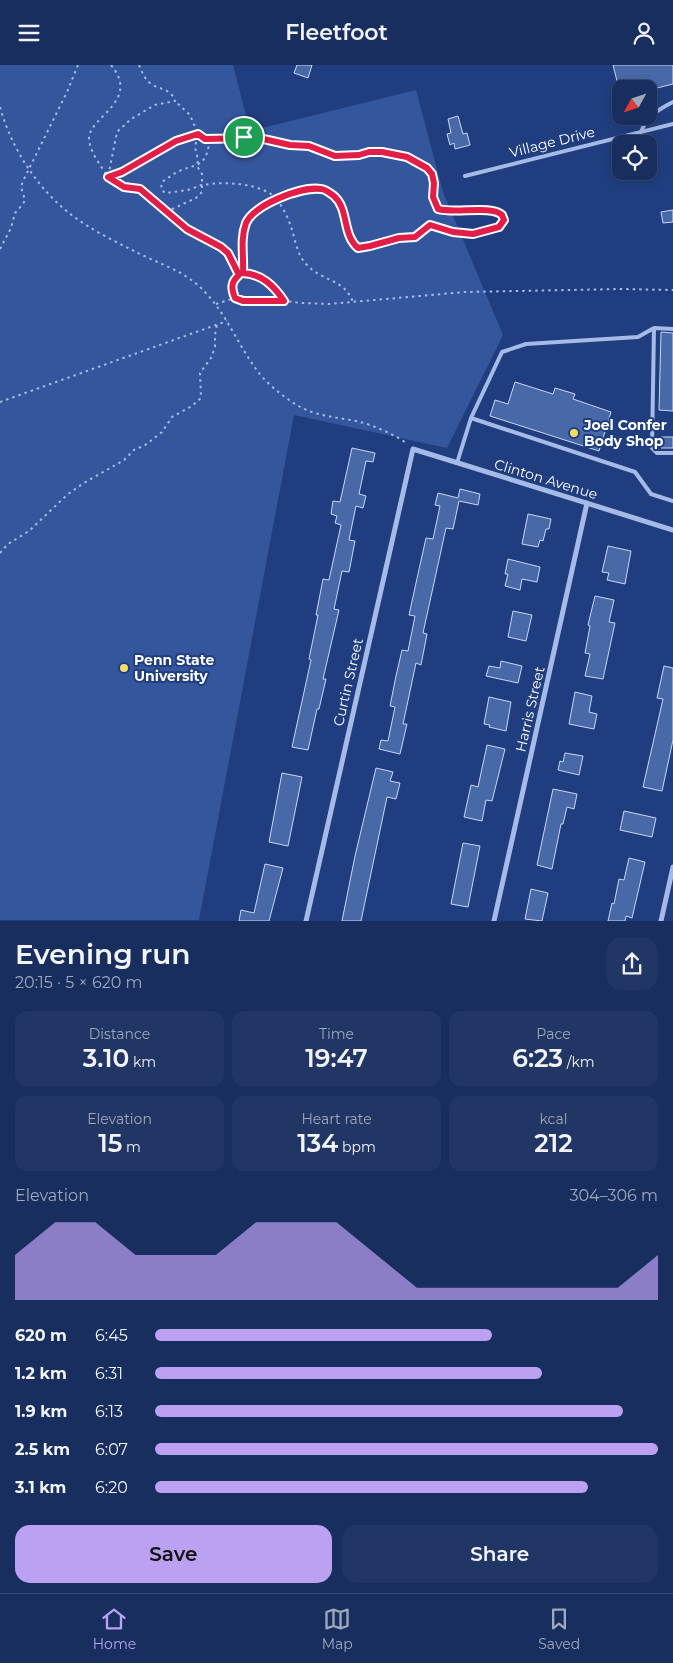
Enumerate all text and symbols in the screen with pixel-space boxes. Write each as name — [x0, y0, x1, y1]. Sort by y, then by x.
icon: menu — [15, 19, 43, 47]
text: Fleetfoot — [285, 19, 388, 46]
icon: person — [630, 19, 658, 47]
north arrow — [612, 80, 658, 125]
map controls — [612, 80, 657, 180]
pin — [223, 116, 265, 158]
icon: arrive — [230, 123, 258, 151]
street label: Village Drive — [507, 123, 597, 161]
button: locate — [612, 135, 657, 180]
place label: Joel Confer Body Shop — [583, 416, 667, 450]
marker: Joel Confer Body Shop — [568, 427, 580, 439]
street label: Clinton Avenue — [492, 455, 600, 503]
street label: Curtin Street — [329, 636, 367, 728]
place label: Penn State University — [134, 651, 214, 685]
marker: Penn State University — [118, 662, 130, 674]
street label: Harris Street — [511, 664, 549, 754]
text: Evening run — [15, 937, 190, 971]
button: share — [606, 938, 658, 990]
text: 20:15 · 5 × 620 m — [15, 973, 142, 992]
text: Distance — [89, 1025, 150, 1043]
text: Time — [319, 1025, 354, 1043]
text: Pace — [536, 1025, 571, 1043]
text: 3.10 — [83, 1043, 129, 1073]
text: 19:47 — [305, 1043, 368, 1073]
text: 6:23 — [512, 1043, 563, 1073]
text: km — [129, 1053, 156, 1071]
text: /km — [563, 1053, 595, 1071]
text: Elevation — [87, 1110, 152, 1128]
text: Heart rate — [301, 1110, 372, 1128]
text: kcal — [540, 1110, 567, 1128]
text: 15 — [98, 1128, 122, 1158]
text: 134 — [297, 1128, 338, 1158]
text: 212 — [534, 1128, 573, 1158]
text: m — [122, 1138, 141, 1156]
text: bpm — [338, 1138, 376, 1156]
text: Elevation — [15, 1186, 89, 1205]
text: 304–306 m — [569, 1186, 658, 1205]
text: 620 m — [15, 1326, 67, 1345]
text: 6:45 — [95, 1326, 128, 1345]
text: 1.2 km — [15, 1364, 67, 1383]
text: 6:31 — [95, 1364, 123, 1383]
text: 1.9 km — [15, 1402, 67, 1421]
text: 6:13 — [95, 1402, 123, 1421]
text: 2.5 km — [15, 1440, 70, 1459]
text: 6:07 — [95, 1440, 128, 1459]
text: 3.1 km — [15, 1478, 66, 1497]
text: 6:20 — [95, 1478, 128, 1497]
button: Save — [15, 1525, 332, 1583]
button: Share — [342, 1525, 658, 1583]
tab: Home — [93, 1605, 136, 1653]
tab: Map — [322, 1605, 353, 1653]
tab: Saved — [538, 1605, 580, 1653]

